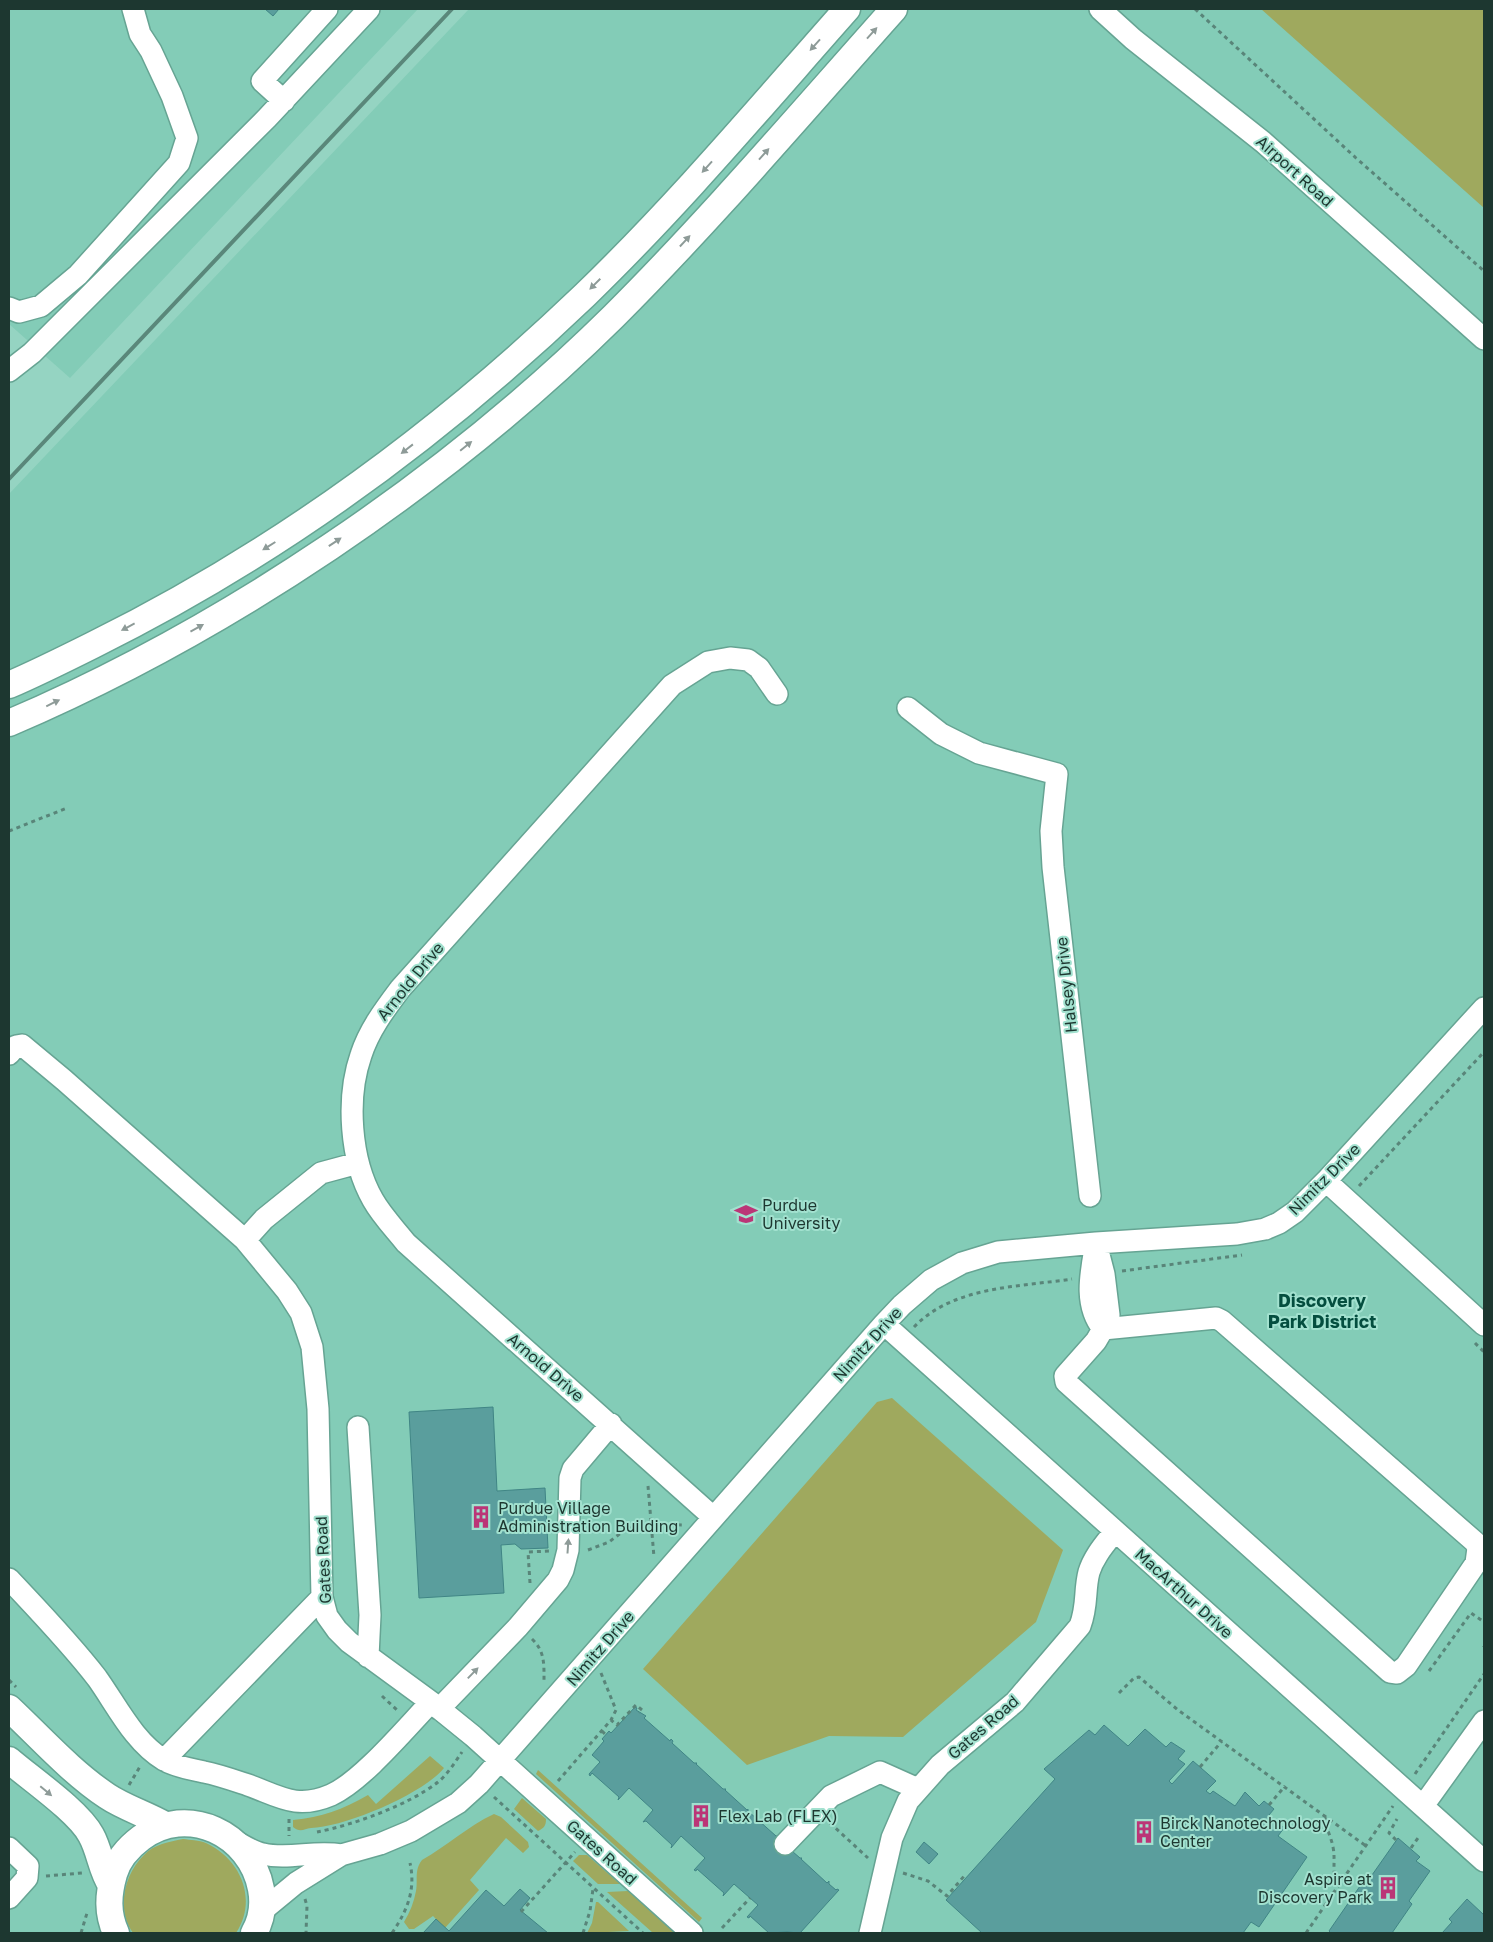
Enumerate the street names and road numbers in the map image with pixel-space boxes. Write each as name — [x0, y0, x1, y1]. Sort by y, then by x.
street label: Airport Road — [1252, 131, 1338, 211]
street label: Halsey Drive — [1051, 936, 1081, 1034]
street label: Arnold Drive — [372, 938, 448, 1024]
street label: Nimitz Drive — [1284, 1139, 1364, 1219]
street label: Nimitz Drive — [828, 1303, 906, 1385]
street label: Arnold Drive — [504, 1328, 588, 1406]
street label: Gates Road — [311, 1516, 335, 1604]
street label: MacArthur Drive — [1131, 1544, 1237, 1642]
street label: Nimitz Drive — [562, 1606, 638, 1690]
street label: Gates Road — [943, 1691, 1023, 1763]
street label: Gates Road — [563, 1815, 641, 1889]

